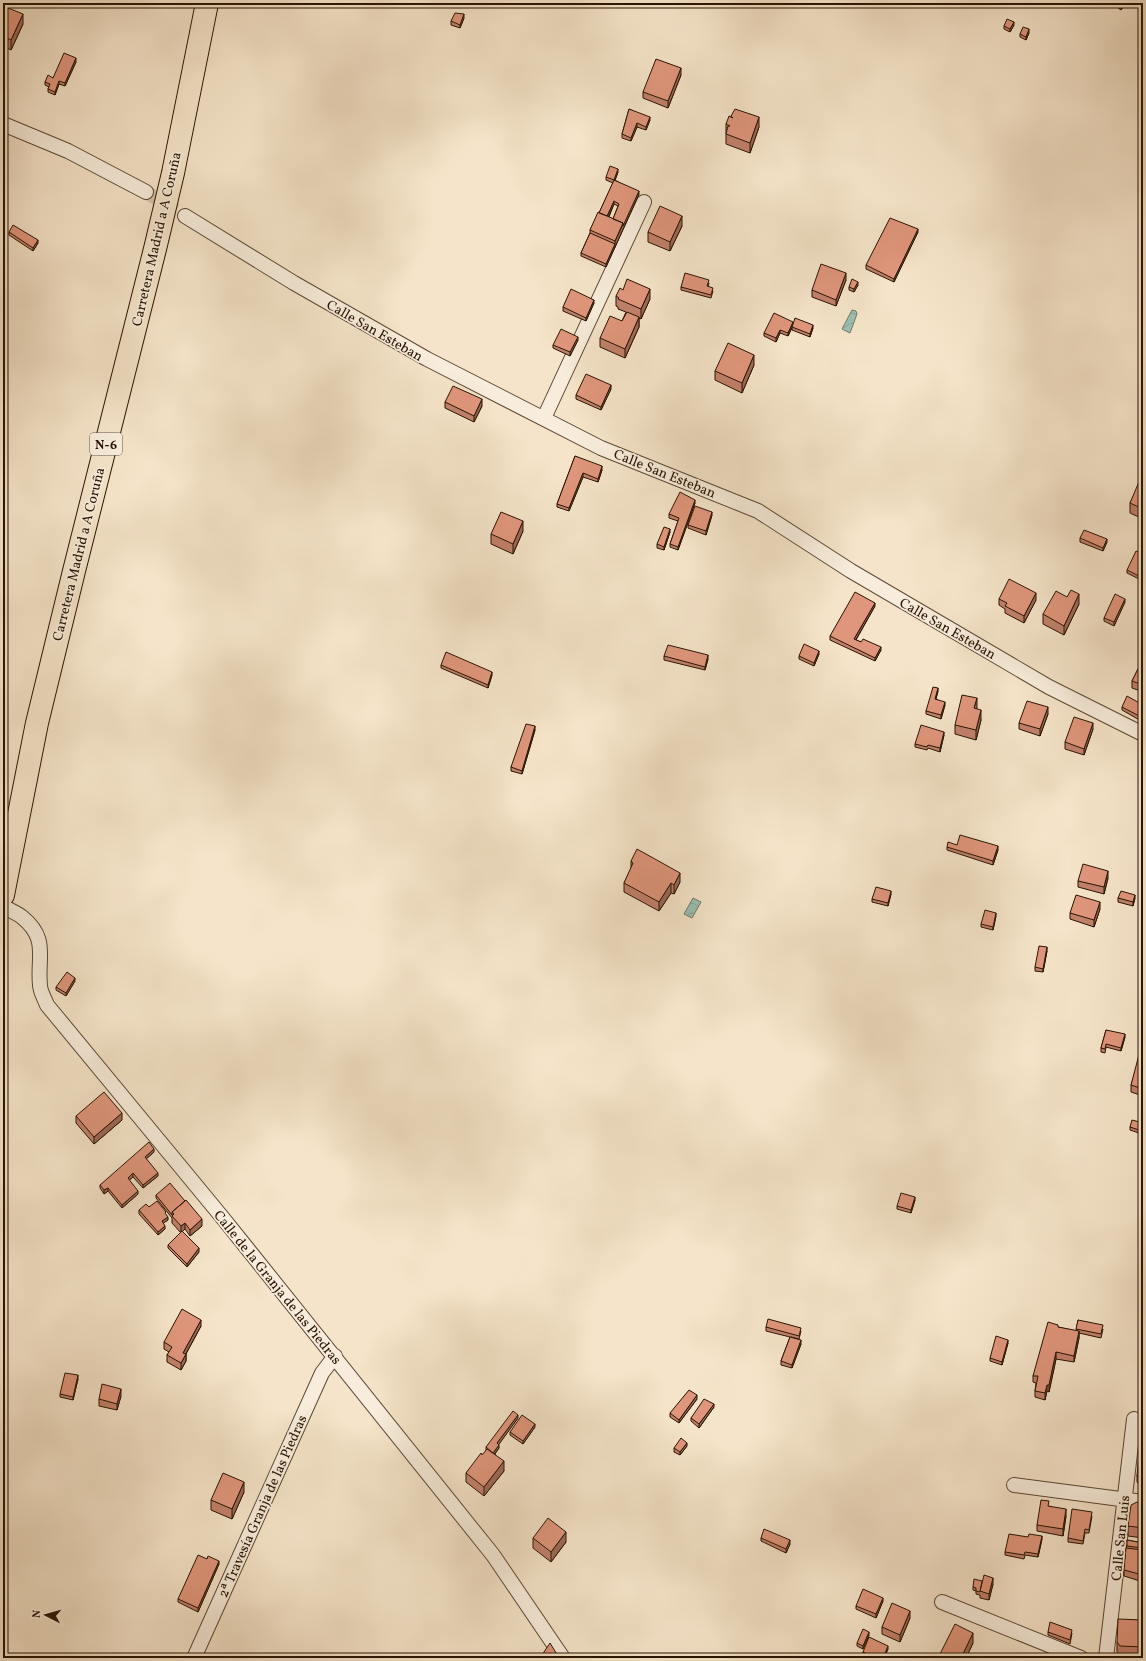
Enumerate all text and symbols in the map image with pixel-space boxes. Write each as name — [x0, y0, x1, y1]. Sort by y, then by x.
street label: Carretera Madrid a A Coruña — [128, 150, 187, 328]
street label: Calle San Esteban — [322, 296, 426, 367]
road number: N-6 — [90, 433, 122, 455]
street label: Calle San Esteban — [611, 445, 718, 504]
street label: Carretera Madrid a A Coruña — [49, 466, 110, 643]
street label: Calle San Esteban — [895, 594, 999, 665]
street label: Calle de la Granja de las Piedras — [209, 1207, 345, 1369]
street label: 2ª Travesía Granja de las Piedras — [214, 1412, 312, 1601]
street label: Calle San Luis — [1108, 1495, 1135, 1582]
north arrow — [26, 1595, 66, 1635]
text: N — [30, 1609, 45, 1619]

